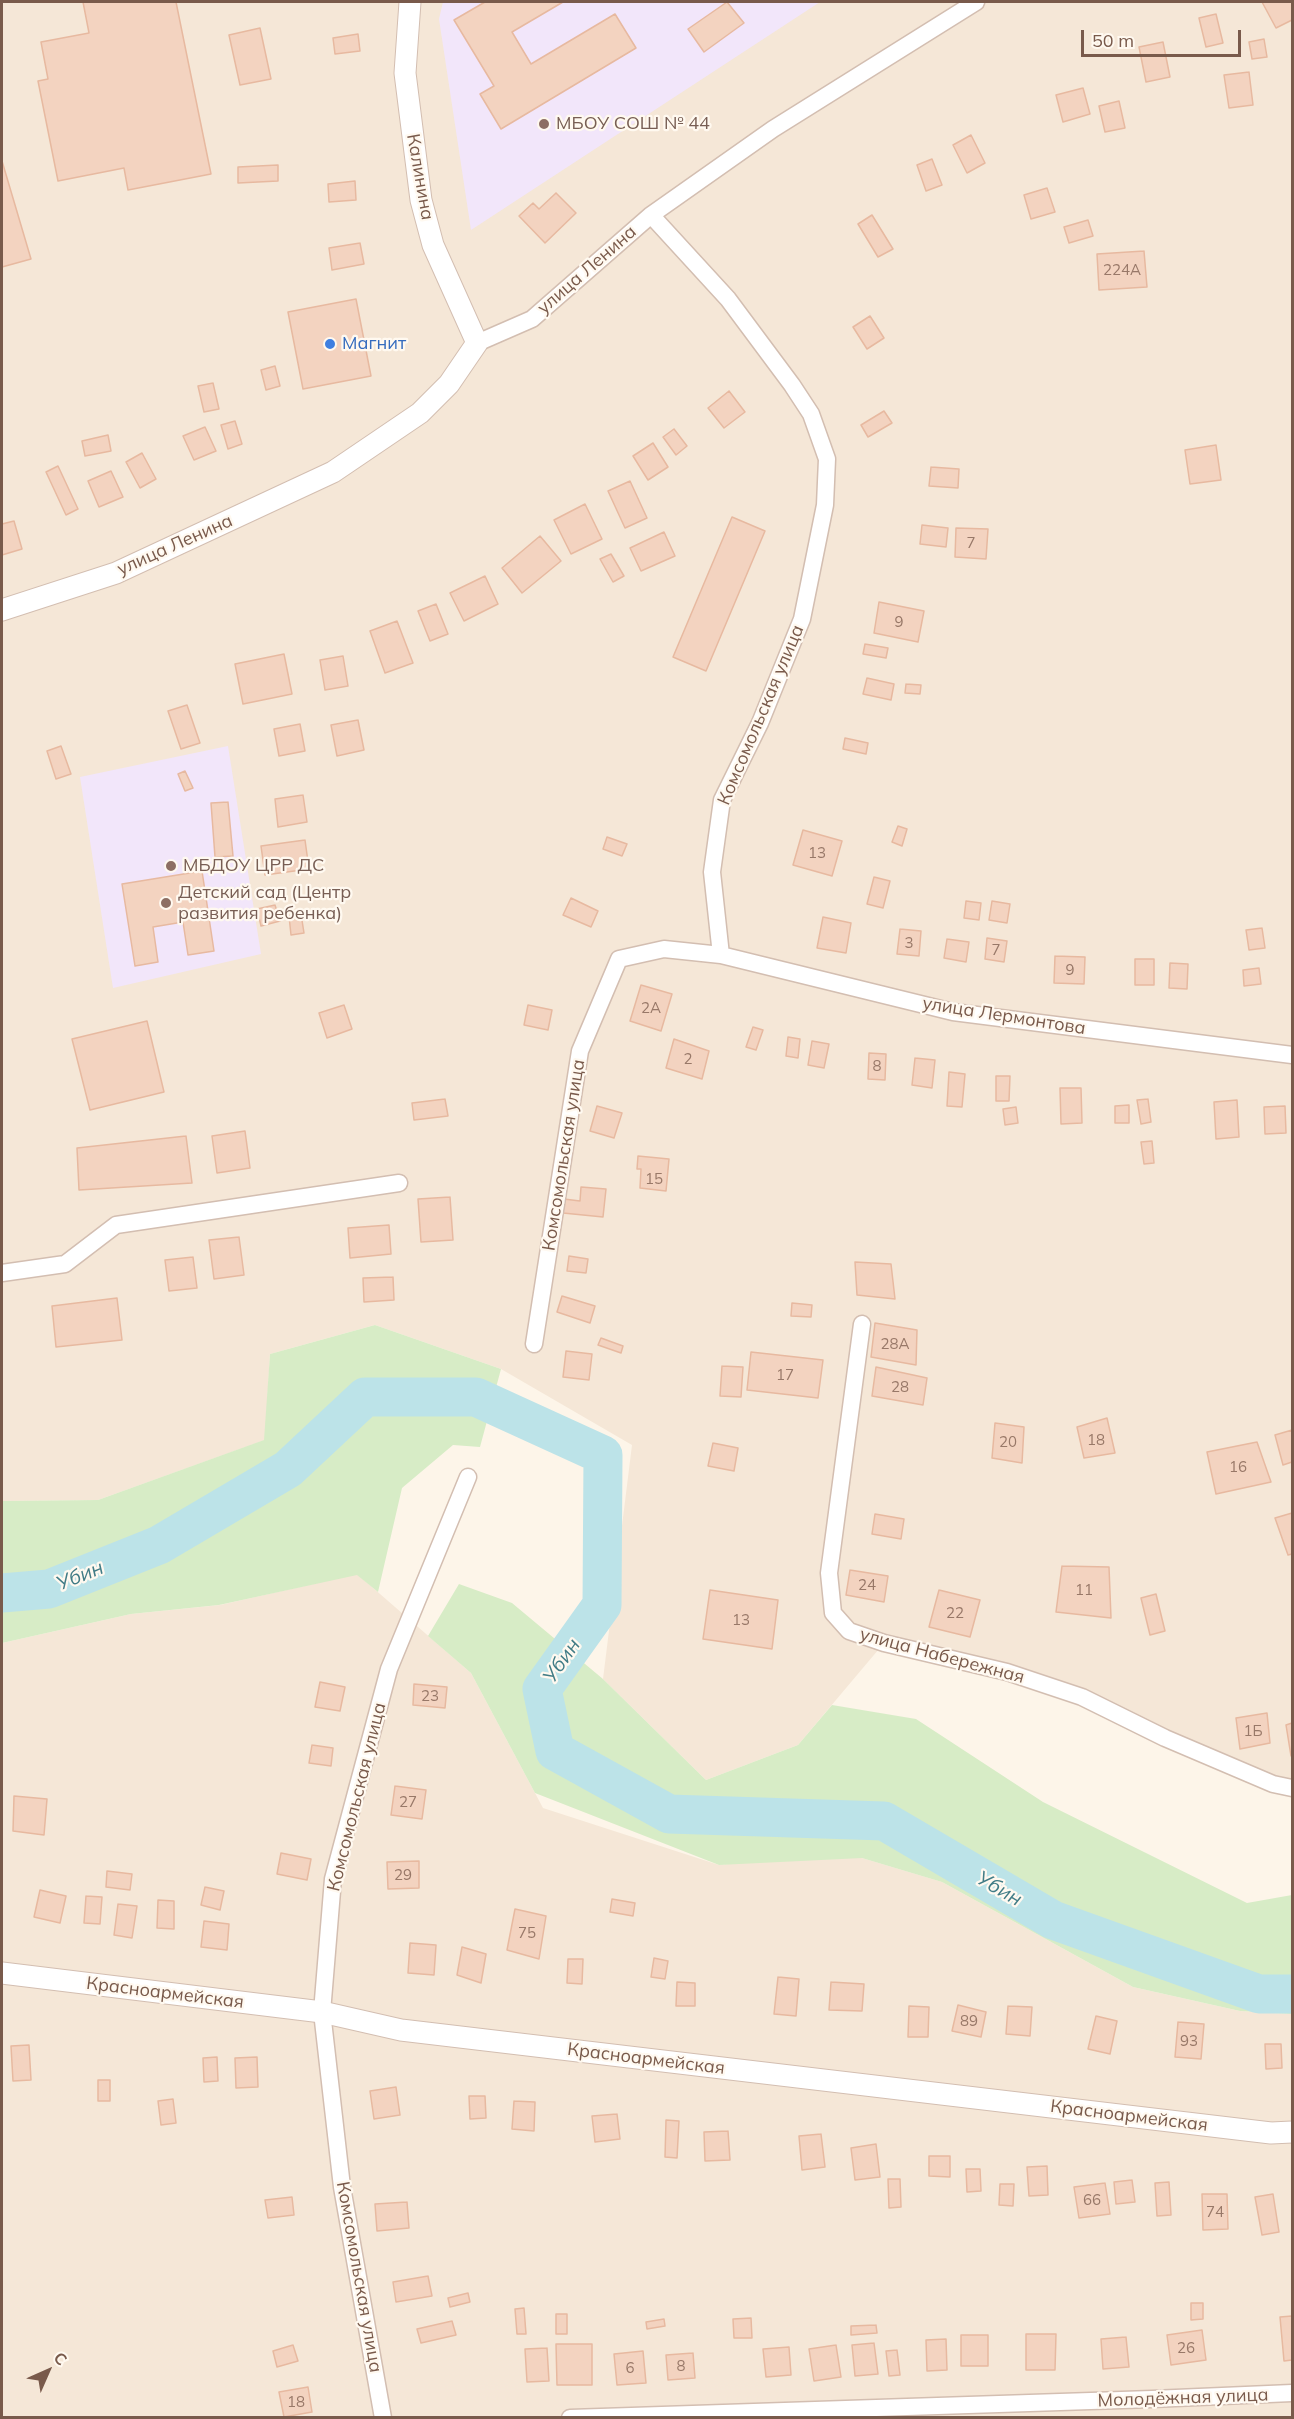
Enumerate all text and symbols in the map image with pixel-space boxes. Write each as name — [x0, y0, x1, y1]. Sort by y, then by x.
scale bar — [1084, 18, 1244, 56]
text: 50 m — [1092, 29, 1134, 52]
place label: МБОУ СОШ № 44 — [556, 113, 710, 135]
marker: МБОУ СОШ № 44 — [537, 117, 551, 131]
street label: Калинина — [402, 132, 438, 222]
street label: улица Ленина — [533, 221, 641, 319]
house number: 224А — [1103, 261, 1141, 279]
place label: Магнит — [342, 333, 406, 355]
marker: Магнит — [323, 337, 337, 351]
street label: улица Ленина — [114, 510, 236, 580]
house number: 7 — [967, 534, 975, 552]
house number: 9 — [895, 613, 903, 631]
street label: Комсомольская улица — [713, 622, 809, 808]
house number: 13 — [808, 844, 826, 862]
place label: МБДОУ ЦРР ДС — [183, 855, 324, 877]
marker: МБДОУ ЦРР ДС — [164, 859, 178, 873]
place label: Детский сад (Центр развития ребенка) — [178, 882, 351, 924]
marker: Детский сад (Центр развития ребенка) — [159, 896, 173, 910]
house number: 3 — [905, 934, 913, 952]
house number: 7 — [992, 941, 1000, 959]
house number: 9 — [1066, 961, 1074, 979]
street label: улица Лермонтова — [921, 992, 1087, 1040]
house number: 2А — [641, 999, 661, 1017]
house number: 2 — [684, 1050, 692, 1068]
house number: 8 — [873, 1057, 881, 1075]
street label: Комсомольская улица — [538, 1058, 590, 1252]
house number: 15 — [645, 1170, 663, 1188]
house number: 28А — [880, 1335, 910, 1353]
house number: 17 — [776, 1366, 794, 1384]
house number: 28 — [891, 1378, 909, 1396]
house number: 18 — [1087, 1431, 1105, 1449]
house number: 20 — [999, 1433, 1017, 1451]
house number: 16 — [1229, 1458, 1247, 1476]
water label: Убин — [53, 1556, 107, 1596]
house number: 24 — [858, 1576, 876, 1594]
house number: 11 — [1075, 1581, 1093, 1599]
house number: 22 — [946, 1604, 964, 1622]
house number: 13 — [732, 1611, 750, 1629]
street label: улица Набережная — [857, 1624, 1027, 1688]
water label: Убин — [538, 1634, 586, 1688]
house number: 23 — [421, 1687, 439, 1705]
street label: Комсомольская улица — [323, 1701, 391, 1893]
house number: 1Б — [1243, 1722, 1263, 1740]
house number: 27 — [399, 1793, 417, 1811]
house number: 29 — [394, 1866, 412, 1884]
water label: Убин — [972, 1866, 1026, 1912]
house number: 75 — [518, 1924, 536, 1942]
street label: Красноармейская — [85, 1973, 245, 2013]
house number: 89 — [960, 2012, 978, 2030]
house number: 93 — [1180, 2032, 1198, 2050]
street label: Красноармейская — [566, 2039, 726, 2079]
street label: Красноармейская — [1049, 2096, 1209, 2136]
street label: Комсомольская улица — [332, 2180, 386, 2374]
house number: 66 — [1083, 2191, 1101, 2209]
house number: 74 — [1206, 2203, 1224, 2221]
house number: 26 — [1177, 2339, 1195, 2357]
north arrow — [18, 2341, 78, 2401]
text: С — [50, 2347, 72, 2369]
house number: 8 — [677, 2357, 685, 2375]
house number: 6 — [626, 2359, 634, 2377]
street label: Молодёжная улица — [1097, 2384, 1269, 2412]
house number: 18 — [287, 2393, 305, 2411]

